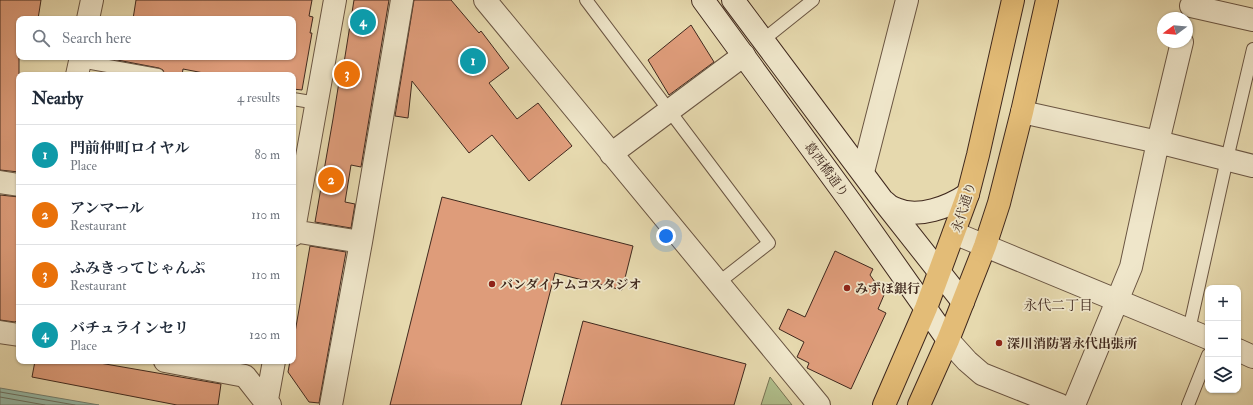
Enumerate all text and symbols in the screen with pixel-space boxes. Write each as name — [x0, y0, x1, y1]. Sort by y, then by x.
pin: 4 — [350, 7, 376, 37]
north arrow — [1157, 12, 1193, 48]
search box — [16, 16, 296, 60]
icon: search — [30, 27, 52, 49]
text: Search here — [62, 29, 131, 48]
pin: 1 — [460, 46, 486, 76]
pin: 3 — [334, 59, 360, 89]
text: Nearby — [32, 88, 83, 109]
text: 4 results — [237, 90, 280, 106]
text: 門前仲町ロイヤル — [70, 139, 189, 158]
street label: 葛西橋通り — [801, 139, 852, 201]
text: 1 — [43, 147, 47, 163]
text: 80 m — [254, 147, 280, 163]
text: Place — [70, 158, 97, 174]
pin: 2 — [318, 165, 344, 195]
street label: 永代通り — [948, 180, 980, 235]
text: アンマール — [70, 199, 144, 218]
text: 2 — [42, 207, 48, 223]
text: 110 m — [251, 207, 280, 223]
text: Restaurant — [70, 218, 126, 234]
your location — [656, 226, 676, 246]
text: ふみきってじゃんぷ — [70, 259, 205, 278]
text: 3 — [43, 267, 48, 283]
text: 110 m — [251, 267, 280, 283]
place label: バンダイナムコスタジオ — [500, 277, 642, 293]
text: Restaurant — [70, 278, 126, 294]
marker: バンダイナムコスタジオ — [487, 279, 497, 289]
place label: みずほ銀行 — [855, 281, 920, 297]
marker: みずほ銀行 — [842, 283, 852, 293]
map controls — [1205, 285, 1241, 393]
button: + — [1205, 285, 1241, 321]
district label: 永代二丁目 — [1023, 297, 1093, 314]
text: バチュラインセリ — [70, 319, 189, 338]
button: − — [1205, 321, 1241, 357]
text: 4 — [41, 327, 49, 343]
text: 120 m — [249, 327, 280, 343]
place label: 深川消防署永代出張所 — [1007, 336, 1137, 352]
text: Place — [70, 338, 97, 354]
marker: 深川消防署永代出張所 — [994, 338, 1004, 348]
button: layers — [1205, 357, 1241, 393]

